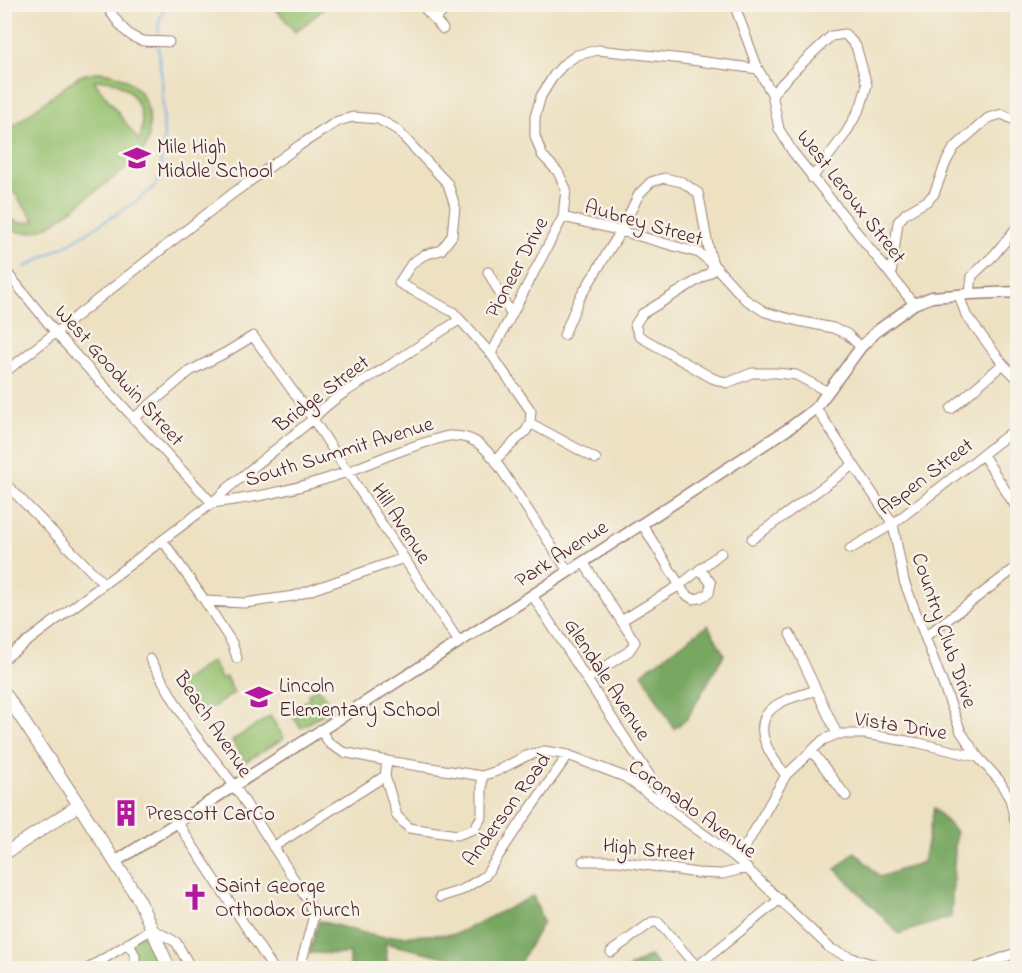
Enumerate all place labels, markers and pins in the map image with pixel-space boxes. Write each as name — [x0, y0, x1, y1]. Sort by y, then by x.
place label: Mile High Middle School — [157, 133, 273, 187]
school or university icon: Mile High Middle School — [122, 143, 152, 173]
place label: Lincoln Elementary School — [279, 672, 440, 728]
school or university icon: Lincoln Elementary School — [244, 682, 274, 712]
building icon: Prescott CarCo — [111, 798, 141, 828]
place label: Prescott CarCo — [146, 800, 275, 830]
place label: Saint George Orthodox Church — [215, 872, 360, 926]
church icon: Saint George Orthodox Church — [180, 882, 210, 912]

